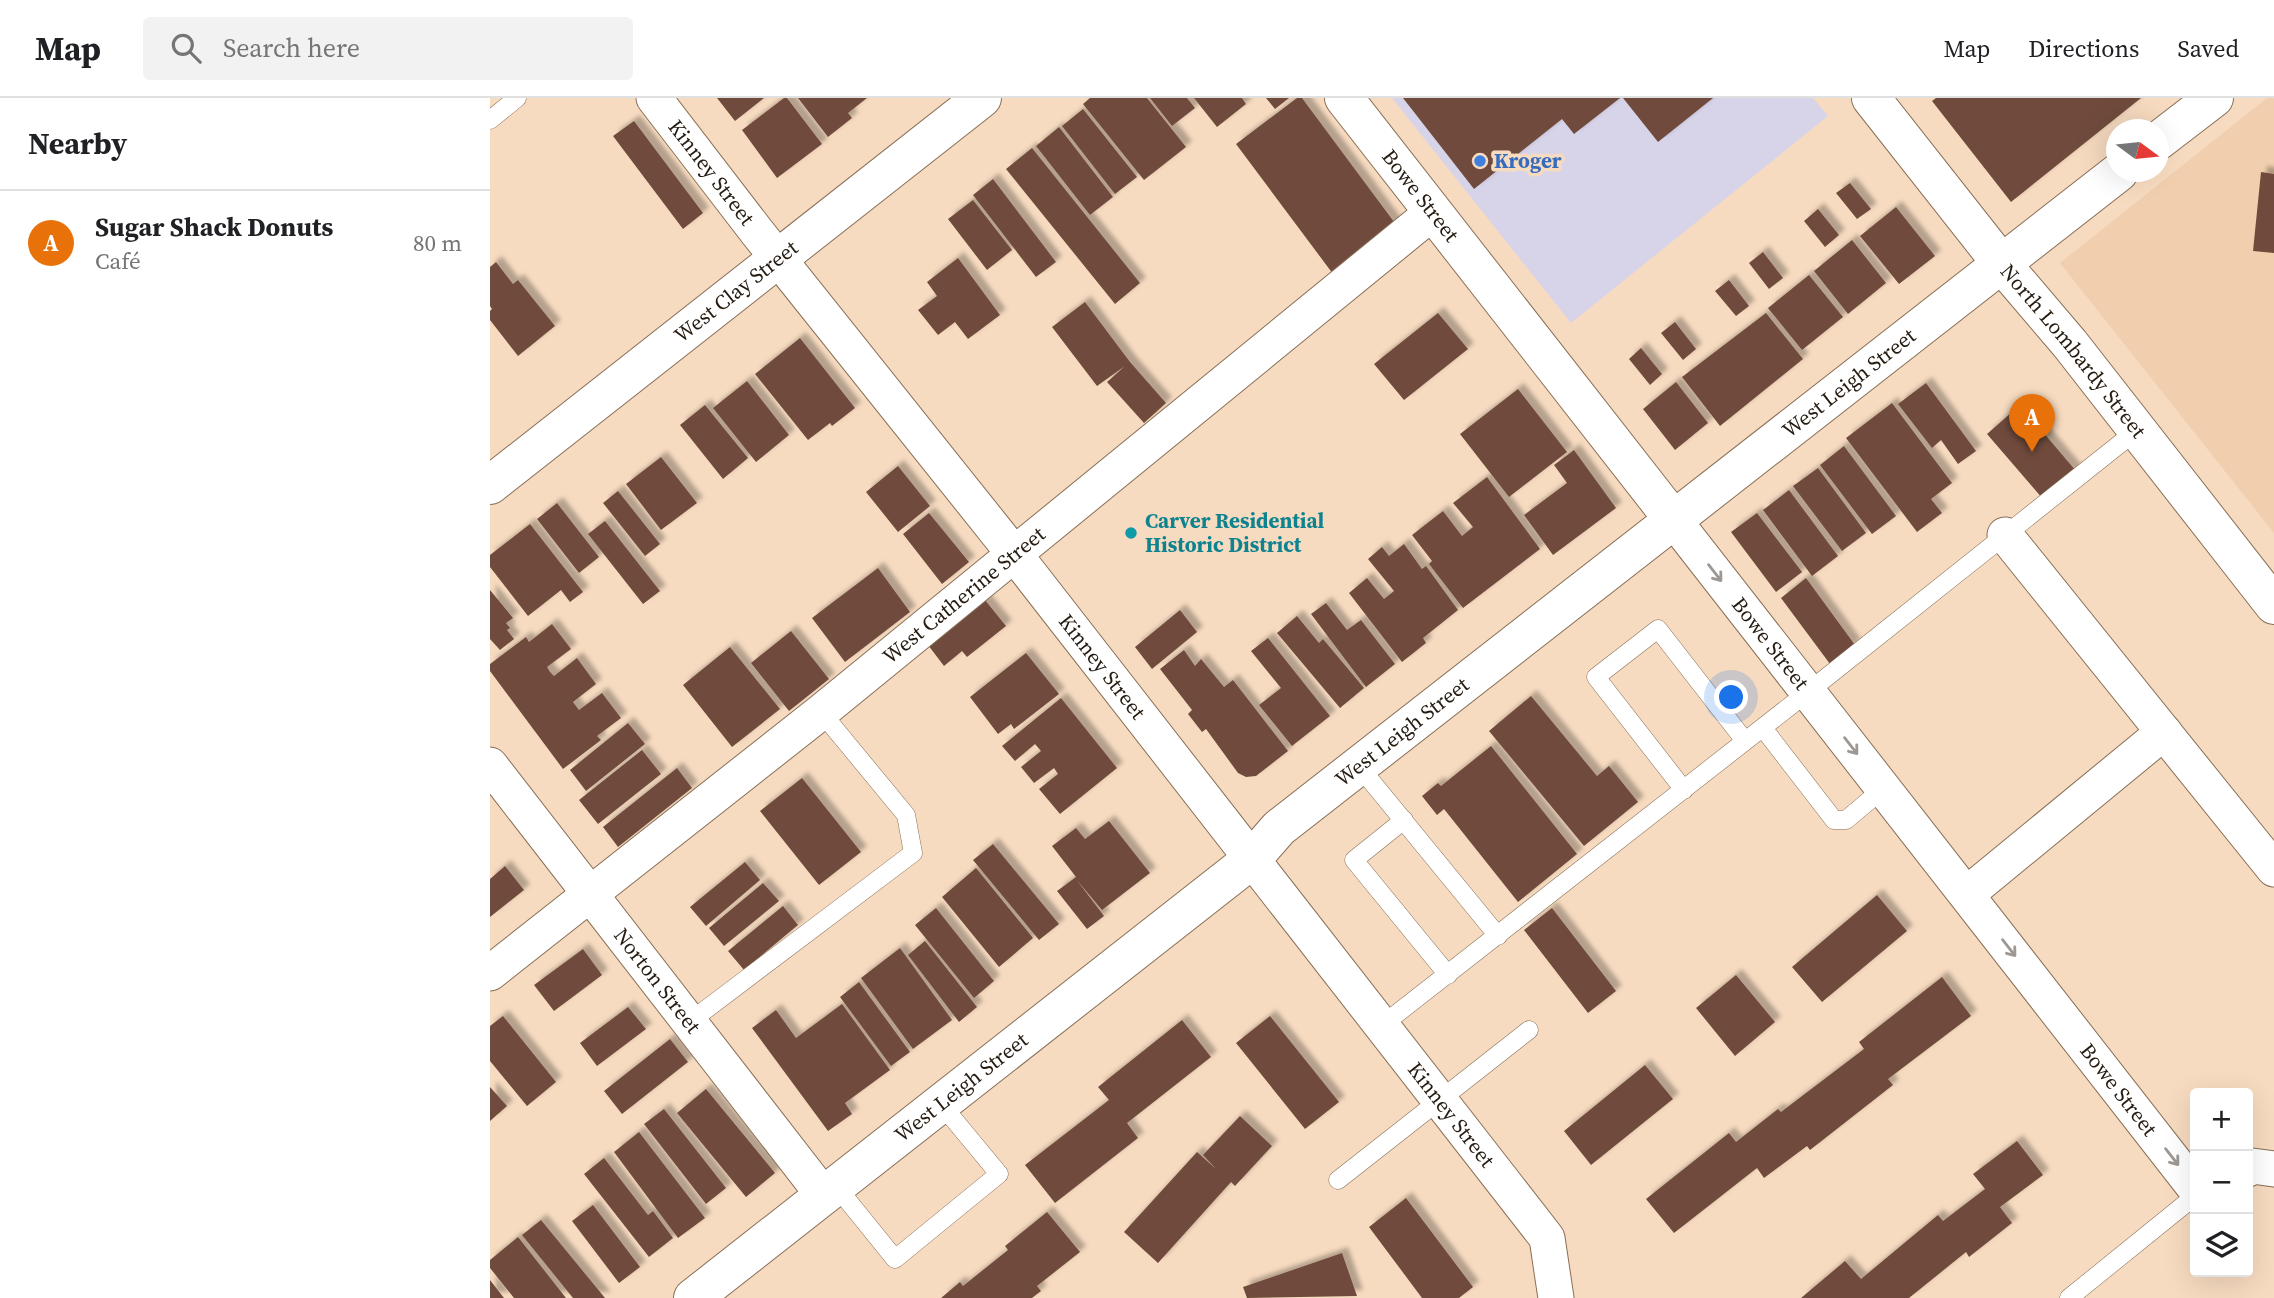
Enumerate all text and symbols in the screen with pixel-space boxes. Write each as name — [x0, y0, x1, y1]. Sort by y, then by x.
search box — [143, 17, 633, 80]
text: Map — [35, 26, 101, 71]
icon: search — [167, 29, 205, 67]
text: Search here — [223, 30, 360, 66]
text: Map — [1943, 32, 1990, 65]
text: Directions — [2028, 32, 2139, 65]
text: Saved — [2177, 32, 2239, 65]
street label: Kinney Street — [662, 113, 762, 231]
north arrow — [2106, 119, 2169, 182]
text: Nearby — [28, 123, 127, 164]
street label: Bowe Street — [1375, 143, 1466, 248]
place label: Kroger — [1494, 146, 1562, 175]
marker: Kroger — [1472, 153, 1488, 169]
text: Sugar Shack Donuts — [95, 209, 333, 245]
text: A — [43, 227, 59, 259]
text: 80 m — [413, 227, 462, 259]
street label: West Clay Street — [668, 233, 804, 349]
text: Café — [95, 245, 141, 277]
street label: North Lombardy Street — [1994, 258, 2153, 444]
street label: West Leigh Street — [1776, 321, 1922, 444]
pin: A — [2009, 394, 2055, 452]
place label: Carver Residential Historic District — [1145, 506, 1325, 559]
street label: West Catherine Street — [876, 520, 1051, 670]
marker: Carver Residential Historic District — [1123, 525, 1139, 541]
one-way arrow — [1707, 563, 1722, 581]
street label: Bowe Street — [1725, 591, 1816, 696]
street label: Kinney Street — [1052, 608, 1153, 725]
street label: West Leigh Street — [1329, 670, 1475, 793]
your location — [1714, 680, 1748, 714]
one-way arrow — [1843, 736, 1858, 755]
street label: Norton Street — [607, 922, 708, 1039]
one-way arrow — [2001, 938, 2016, 956]
street label: West Leigh Street — [888, 1025, 1034, 1149]
street label: Bowe Street — [2073, 1037, 2164, 1142]
street label: Kinney Street — [1401, 1056, 1502, 1173]
map controls — [2190, 1088, 2253, 1277]
button: + — [2190, 1088, 2253, 1151]
one-way arrow — [2165, 1148, 2180, 1166]
button: − — [2190, 1151, 2253, 1214]
button: layers — [2190, 1214, 2253, 1277]

